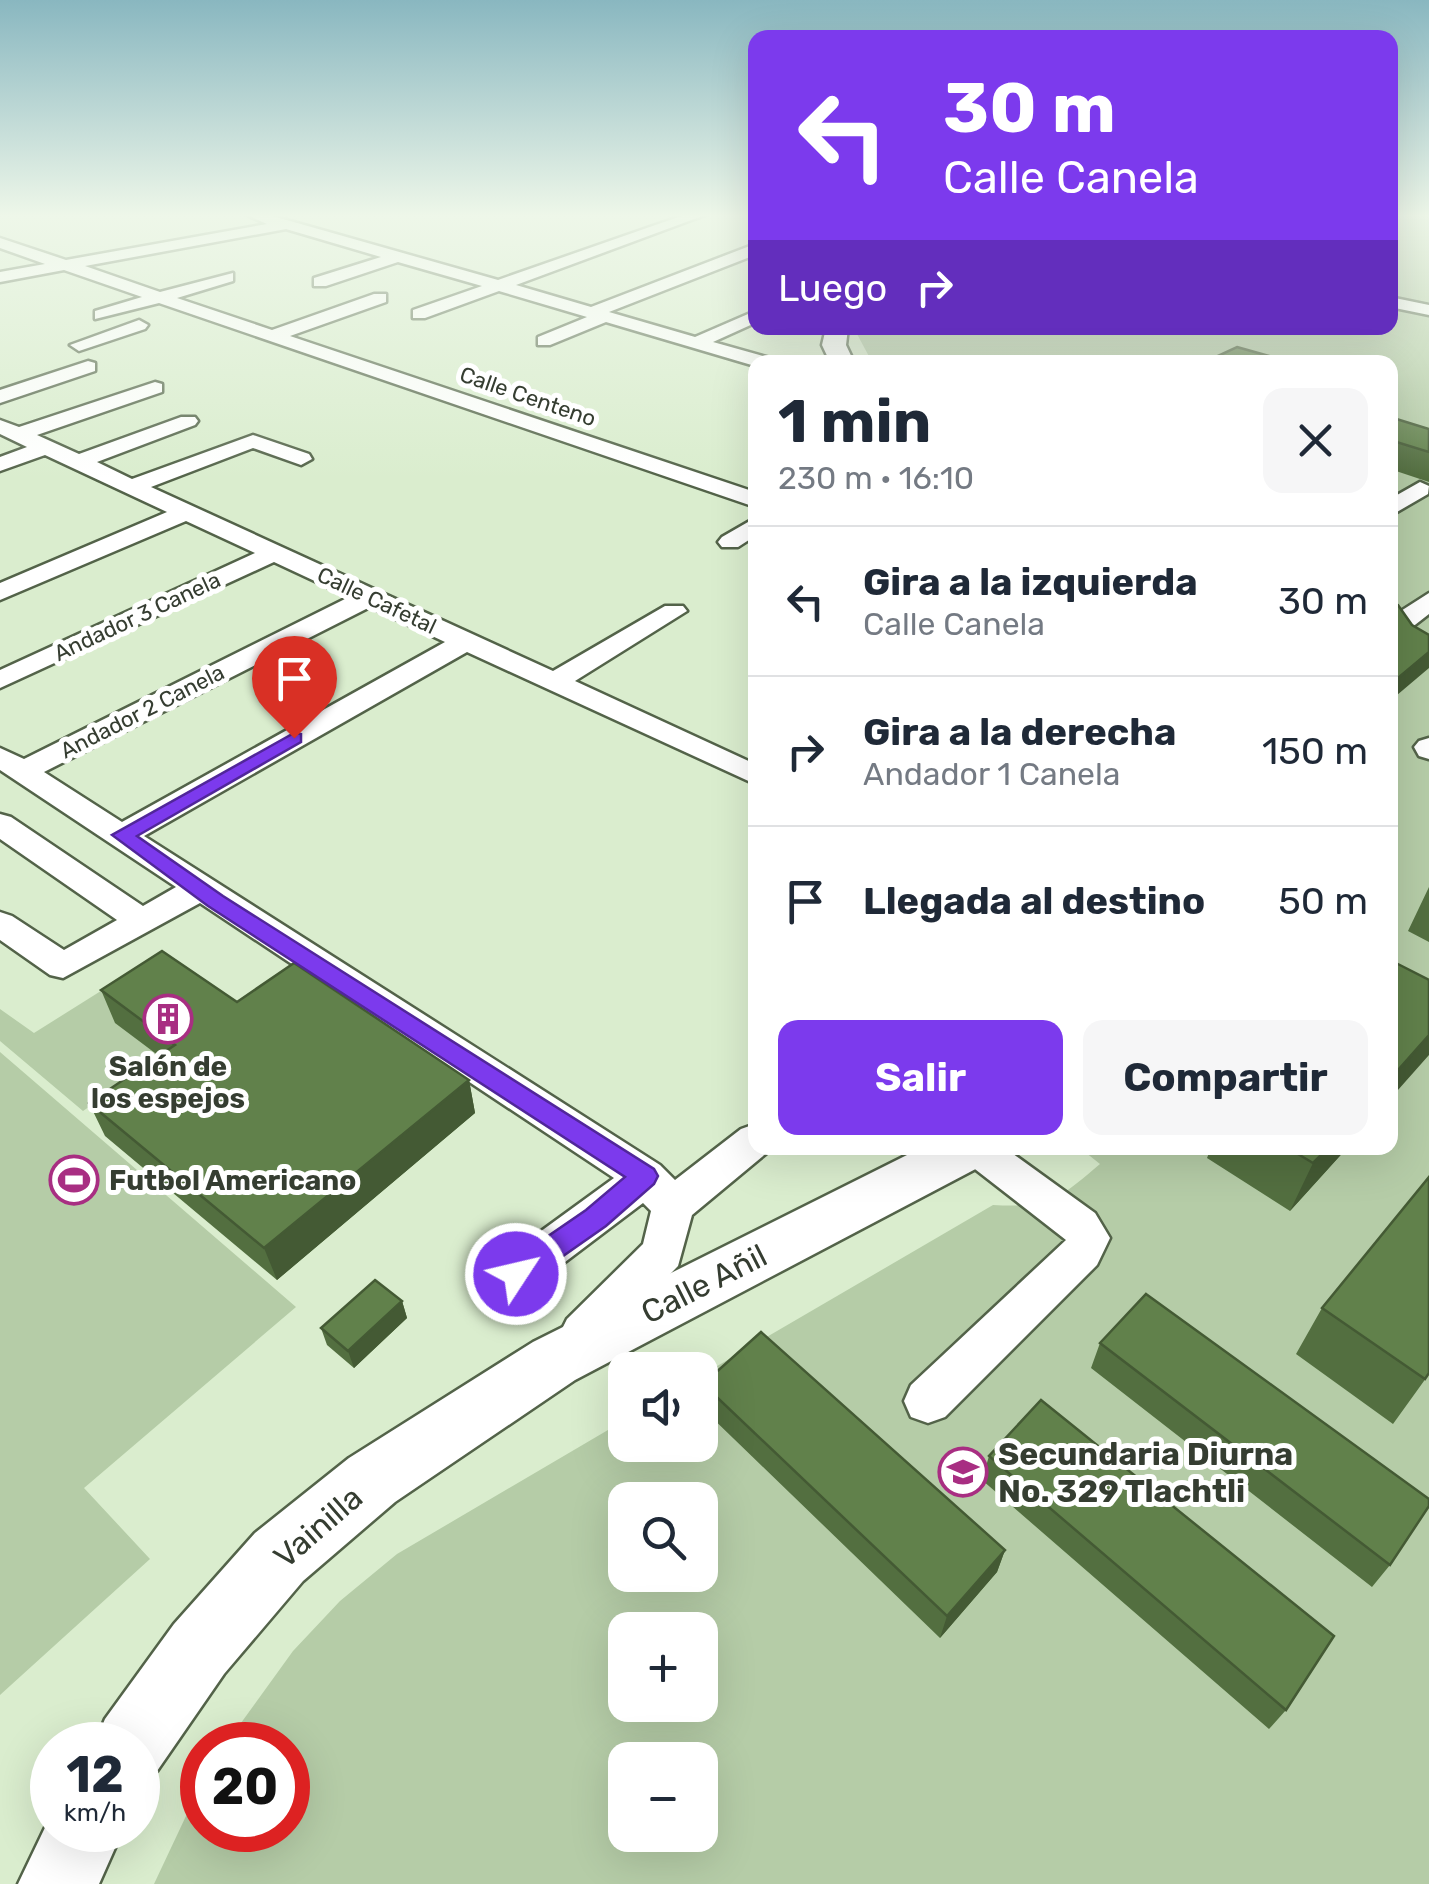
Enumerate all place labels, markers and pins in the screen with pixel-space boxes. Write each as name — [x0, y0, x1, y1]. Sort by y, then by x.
pin — [252, 636, 337, 739]
building icon: Salón de los espejos — [142, 993, 194, 1045]
place label: Salón de los espejos — [91, 1050, 245, 1115]
sports icon: Futbol Americano — [48, 1154, 100, 1206]
place label: Futbol Americano — [109, 1164, 356, 1197]
place label: Secundaria Diurna No. 329 Tlachtli — [998, 1435, 1293, 1510]
school or university icon: Secundaria Diurna No. 329 Tlachtli — [937, 1446, 989, 1498]

